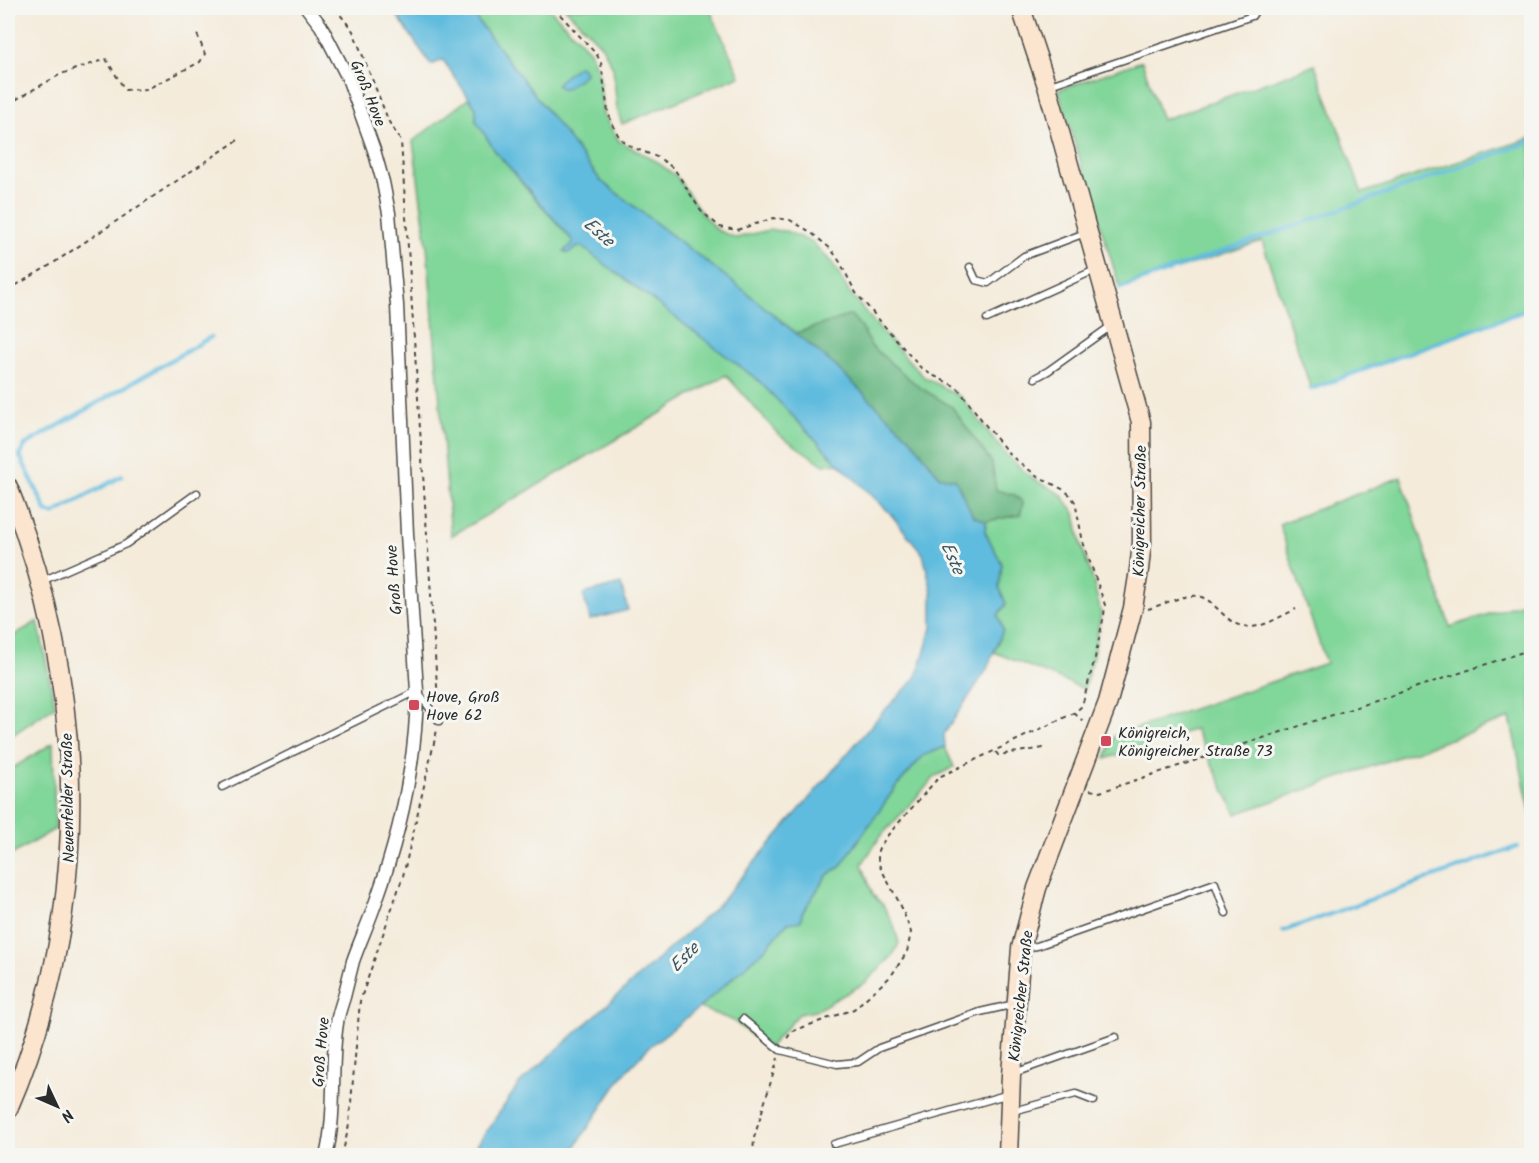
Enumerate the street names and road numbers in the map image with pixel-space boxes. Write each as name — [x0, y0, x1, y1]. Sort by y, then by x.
street label: Groß Hove — [343, 56, 392, 131]
street label: Königreicher Straße — [1127, 445, 1154, 577]
street label: Groß Hove — [380, 544, 409, 616]
street label: Neuenfelder Straße — [55, 733, 82, 863]
street label: Königreicher Straße — [1002, 929, 1041, 1063]
street label: Groß Hove — [306, 1016, 337, 1088]

